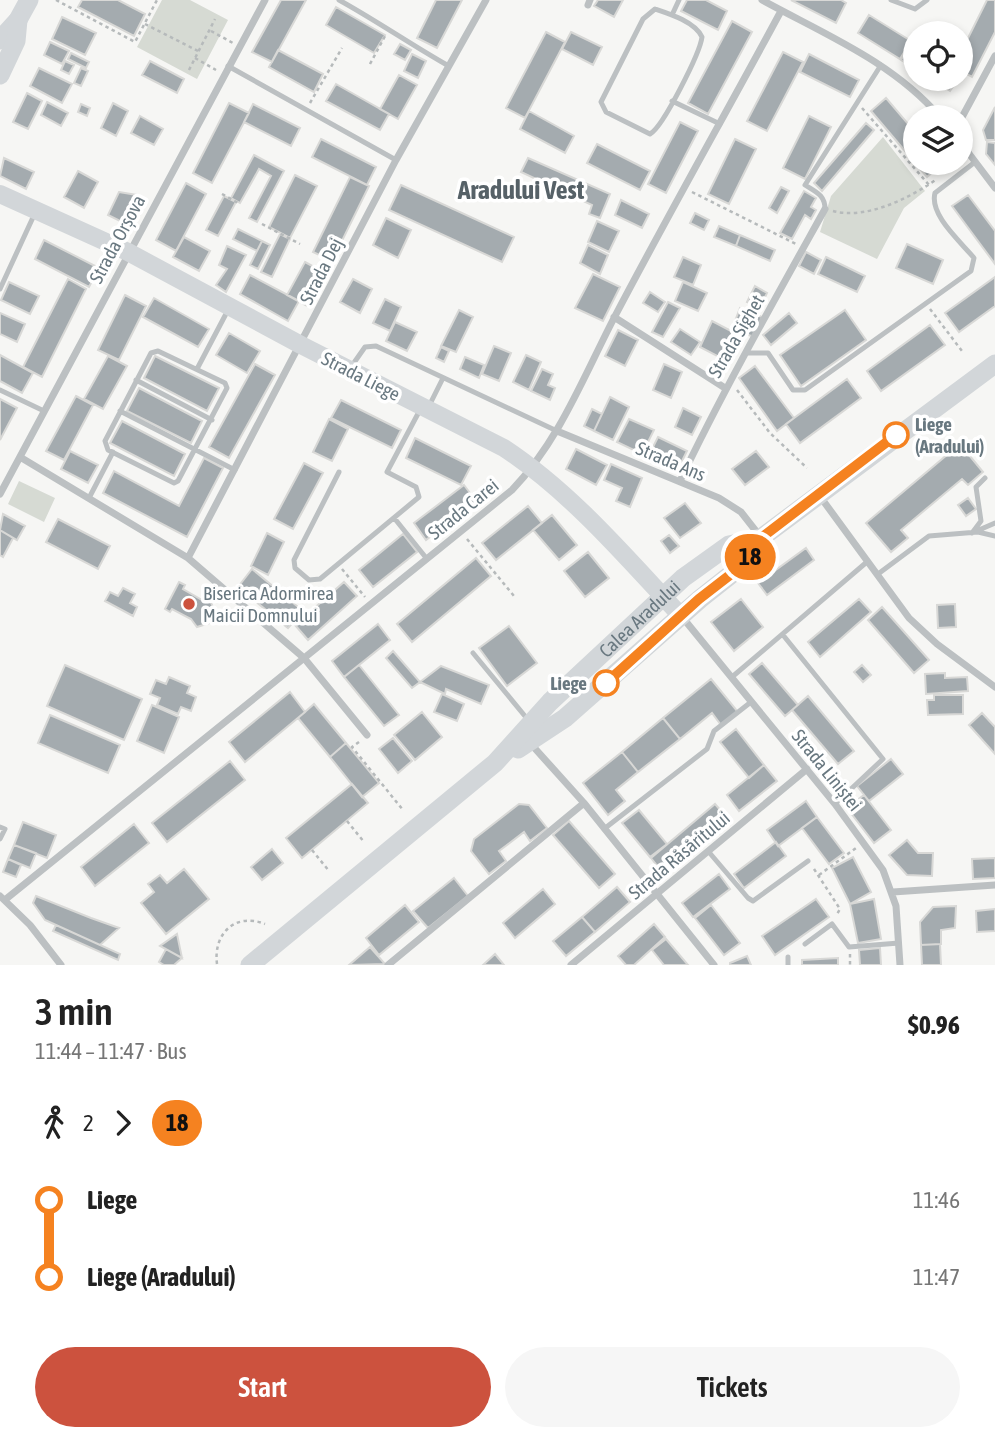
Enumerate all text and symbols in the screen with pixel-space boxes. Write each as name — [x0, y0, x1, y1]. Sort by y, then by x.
map controls — [903, 21, 973, 175]
button: locate — [903, 21, 973, 91]
button: layers — [903, 105, 973, 175]
district label: Aradului Vest — [457, 175, 585, 205]
street label: Strada Orșova — [85, 191, 149, 287]
street label: Strada Dej — [295, 234, 347, 308]
street label: Strada Sighet — [704, 291, 768, 381]
street label: Strada Liege — [318, 347, 404, 405]
place label: Liege (Aradului) — [915, 413, 984, 457]
marker: Liege (Aradului) — [883, 422, 909, 448]
street label: Strada Ans — [633, 437, 709, 486]
street label: Strada Carei — [423, 474, 503, 544]
line badge: 18 — [718, 534, 782, 580]
text: 18 — [739, 543, 761, 570]
street label: Calea Aradului — [594, 576, 684, 662]
place label: Biserica Adormirea Maicii Domnului — [203, 582, 334, 626]
marker: Biserica Adormirea Maicii Domnului — [181, 596, 197, 612]
marker: Liege — [593, 670, 619, 696]
place label: Liege — [550, 672, 587, 694]
street label: Strada Liniștei — [788, 725, 866, 815]
street label: Strada Răsăritului — [624, 806, 734, 904]
text: 3 min — [35, 990, 113, 1033]
text: $0.96 — [908, 1010, 960, 1040]
text: 11:44 – 11:47 · Bus — [35, 1038, 187, 1064]
icon: walk — [35, 1104, 73, 1142]
icon: forward — [104, 1104, 142, 1142]
text: 18 — [166, 1109, 188, 1136]
text: 2 — [83, 1110, 94, 1136]
text: Liege — [87, 1185, 137, 1215]
text: 11:46 — [913, 1187, 960, 1213]
text: Liege (Aradului) — [87, 1262, 236, 1292]
text: 11:47 — [913, 1264, 960, 1290]
button: Start — [35, 1347, 491, 1427]
button: Tickets — [505, 1347, 960, 1427]

